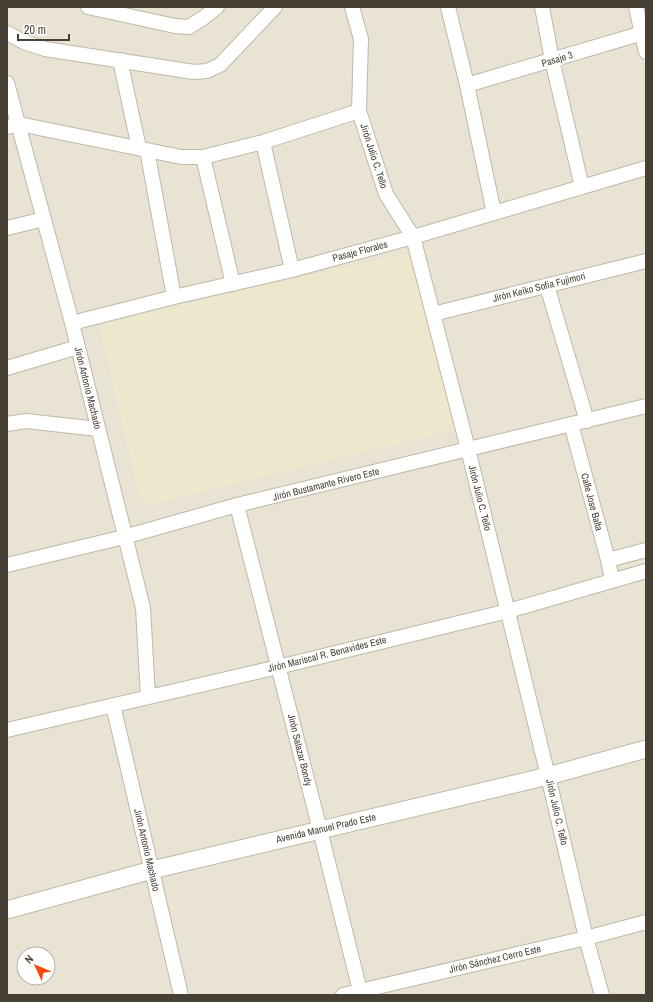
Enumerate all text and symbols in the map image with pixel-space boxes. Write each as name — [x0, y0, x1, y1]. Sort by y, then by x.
scale bar — [18, 16, 69, 42]
text: 20 m — [24, 22, 46, 38]
street label: Pasaje 3 — [540, 48, 575, 70]
street label: Jirón Julio C. Tello — [357, 122, 391, 190]
street label: Pasaje Florales — [331, 237, 389, 265]
street label: Jirón Keiko Sofia Fujimori — [491, 269, 587, 305]
street label: Jirón Antonio Machado — [71, 346, 105, 431]
street label: Jirón Bustamante Rivero Este — [271, 464, 381, 504]
street label: Jirón Julio C. Tello — [466, 464, 495, 533]
street label: Calle Jose Balta — [578, 472, 606, 533]
street label: Jirón Mariscal R. Benavides Este — [266, 633, 388, 675]
street label: Jirón Salazar Bondy — [285, 713, 315, 788]
street label: Jirón Julio C. Tello — [543, 778, 571, 847]
street label: Jirón Antonio Machado — [131, 807, 163, 893]
street label: Avenida Manuel Prado Este — [274, 810, 378, 846]
street label: Jirón Sánchez Cerro Este — [448, 942, 543, 976]
north arrow — [16, 946, 56, 986]
text: N — [22, 952, 36, 966]

